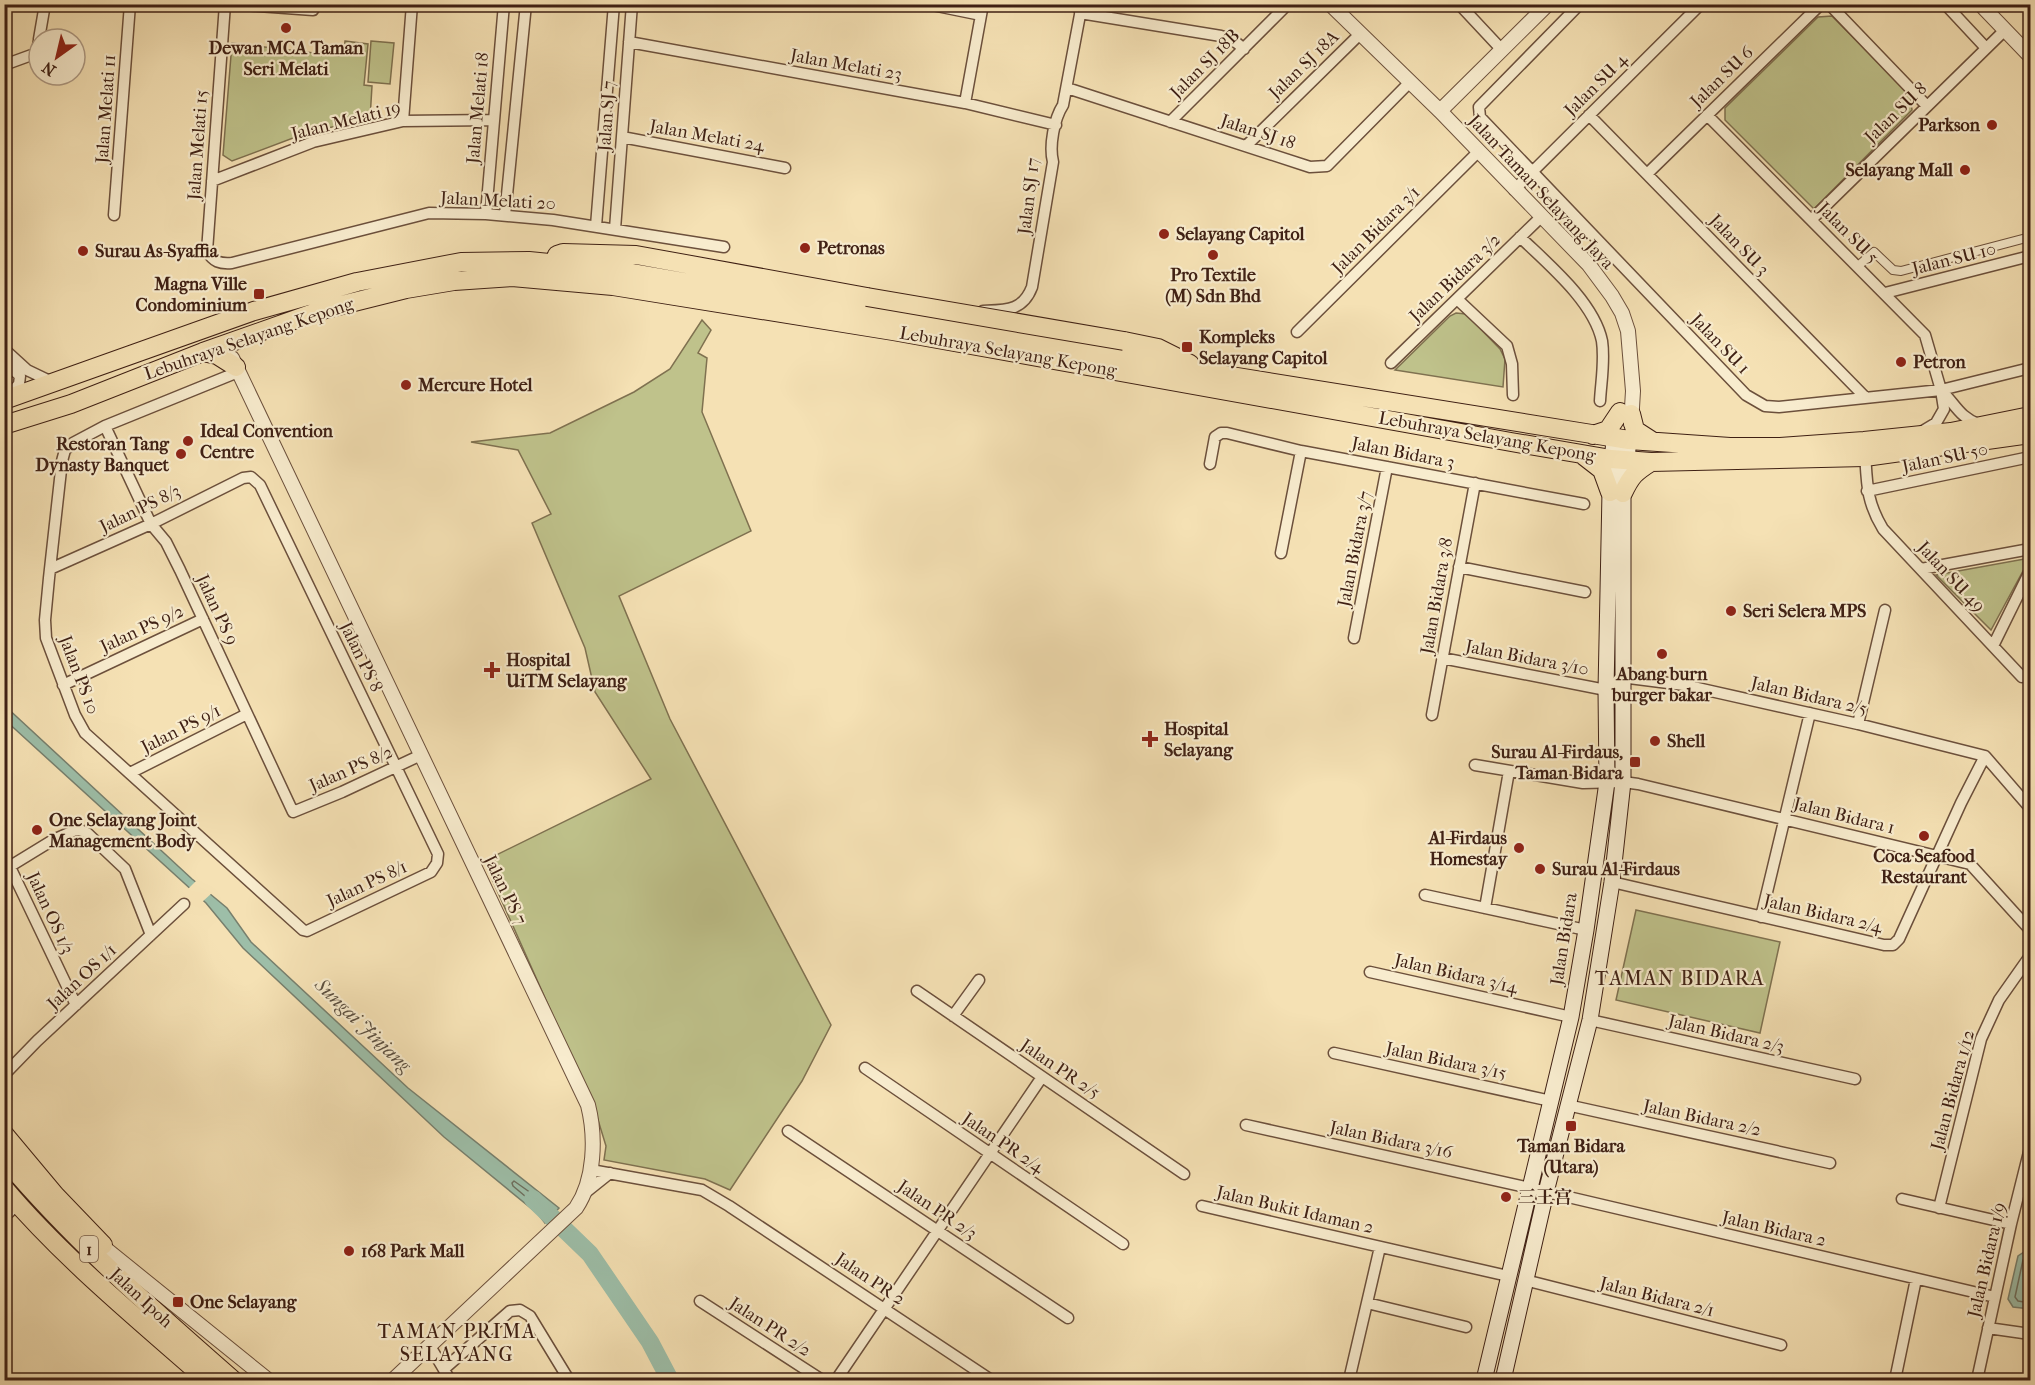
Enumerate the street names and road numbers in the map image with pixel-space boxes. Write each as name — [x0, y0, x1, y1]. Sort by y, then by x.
street label: Jalan SJ 18B — [1165, 25, 1244, 104]
street label: Jalan SJ 18A — [1263, 26, 1344, 105]
street label: Jalan SU 6 — [1685, 42, 1758, 113]
street label: Jalan Melati 23 — [787, 45, 903, 85]
street label: Jalan SU 4 — [1559, 49, 1632, 122]
street label: Jalan Melati 18 — [462, 51, 493, 167]
street label: Jalan Melati 11 — [92, 54, 120, 166]
street label: Jalan SU 8 — [1859, 78, 1932, 149]
street label: Jalan SJ 7 — [594, 80, 620, 154]
street label: Jalan Melati 15 — [184, 89, 212, 203]
street label: Jalan Melati 19 — [287, 97, 403, 145]
street label: Jalan SJ 18 — [1216, 109, 1298, 154]
street label: Jalan Taman Selayang Jaya — [1462, 109, 1619, 274]
street label: Jalan Melati 24 — [646, 115, 766, 156]
street label: Jalan SJ 17 — [1014, 156, 1044, 238]
street label: Jalan Bidara 3/1 — [1326, 182, 1424, 280]
street label: Jalan Melati 20 — [438, 187, 556, 215]
street label: Jalan SU 5 — [1812, 197, 1883, 268]
street label: Jalan SU 3 — [1703, 209, 1773, 280]
street label: Jalan Bidara 3/2 — [1404, 229, 1505, 328]
street label: Jalan SU 10 — [1908, 238, 1998, 280]
street label: Lebuhraya Selayang Kepong — [142, 293, 357, 385]
street label: Jalan SU 1 — [1685, 308, 1754, 379]
street label: Lebuhraya Selayang Kepong — [898, 323, 1119, 382]
street label: Lebuhraya Selayang Kepong — [1377, 408, 1598, 467]
street label: Jalan Bidara 3 — [1348, 432, 1456, 473]
street label: Jalan SU 50 — [1898, 439, 1990, 478]
street label: Jalan PS 8/3 — [94, 480, 184, 538]
street label: Jalan Bidara 3/7 — [1333, 489, 1377, 611]
street label: Jalan Bidara 3/8 — [1416, 536, 1458, 658]
street label: Jalan SU 49 — [1911, 536, 1989, 617]
street label: Jalan PS 9 — [191, 569, 243, 649]
street label: Jalan PS 9/2 — [95, 601, 187, 658]
street label: Jalan PS 8 — [334, 617, 387, 695]
street label: Jalan PS 10 — [54, 631, 104, 717]
street label: Jalan Bidara 3/10 — [1462, 635, 1590, 680]
street label: Jalan Bidara 2/5 — [1747, 672, 1869, 720]
street label: Jalan PS 9/1 — [136, 700, 224, 759]
street label: Jalan PS 8/2 — [304, 741, 396, 798]
street label: Jalan Bidara 1 — [1789, 793, 1897, 839]
street label: Jalan PS 7 — [478, 850, 531, 929]
street label: Jalan PS 8/1 — [322, 856, 410, 913]
street label: Jalan OS 1/3 — [21, 867, 78, 957]
street label: Jalan Bidara 2/4 — [1760, 890, 1885, 938]
street label: Jalan Bidara — [1546, 891, 1582, 989]
street label: Jalan OS 1/1 — [42, 940, 121, 1016]
street label: Jalan Bidara 3/14 — [1390, 949, 1520, 998]
street label: Jalan Bidara 2/3 — [1664, 1010, 1786, 1058]
street label: Jalan Bidara 1/12 — [1926, 1028, 1979, 1154]
street label: Jalan PR 2/5 — [1015, 1034, 1104, 1103]
street label: Jalan Bidara 3/15 — [1382, 1038, 1509, 1084]
street label: Jalan Bidara 2/2 — [1639, 1095, 1763, 1141]
street label: Jalan PR 2/4 — [957, 1107, 1048, 1178]
street label: Jalan Bidara 3/16 — [1326, 1116, 1455, 1163]
street label: Jalan PR 2/3 — [892, 1175, 981, 1244]
street label: Jalan Bukit Idaman 2 — [1212, 1181, 1376, 1238]
street label: Jalan Bidara 1/9 — [1963, 1200, 2010, 1322]
street label: Jalan Bidara 2 — [1718, 1206, 1828, 1251]
road number: 1 — [80, 1236, 98, 1262]
street label: Jalan PR 2 — [830, 1247, 909, 1310]
street label: Jalan Ipoh — [104, 1262, 177, 1332]
street label: Jalan Bidara 2/1 — [1596, 1272, 1716, 1321]
street label: Jalan PR 2/2 — [724, 1292, 815, 1361]

